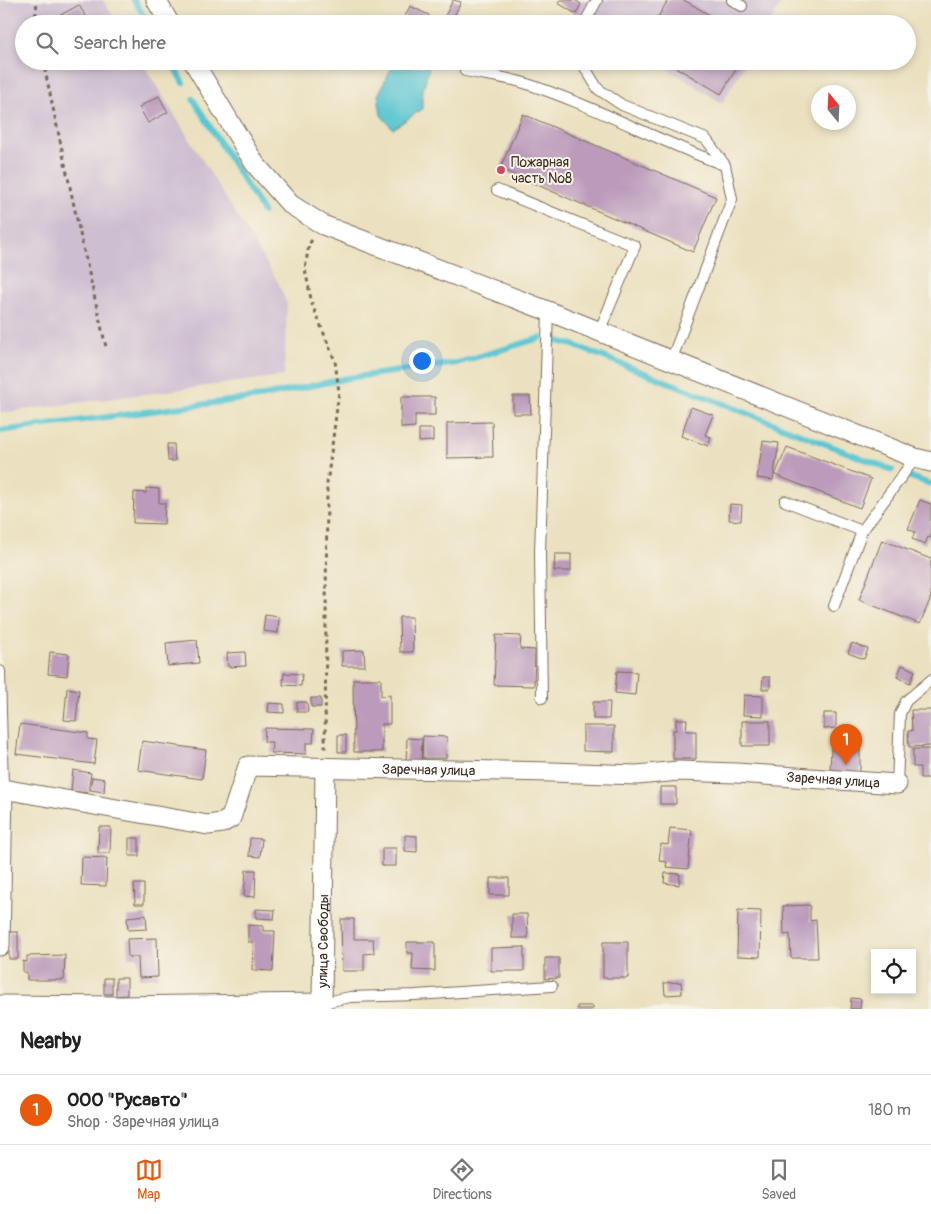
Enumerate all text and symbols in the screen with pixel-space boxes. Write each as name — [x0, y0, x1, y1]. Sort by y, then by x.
search box — [15, 15, 916, 70]
icon: search — [33, 29, 61, 57]
text: Search here — [73, 31, 166, 55]
north arrow — [811, 85, 856, 130]
place label: Пожарная часть №8 — [511, 154, 572, 187]
marker: Пожарная часть №8 — [495, 164, 507, 176]
your location — [409, 348, 435, 374]
pin: 1 — [830, 724, 862, 765]
street label: Заречная улица — [382, 761, 476, 779]
street label: Заречная улица — [786, 768, 880, 792]
street label: улица Свободы — [314, 894, 332, 989]
map controls — [871, 949, 916, 994]
button: locate — [871, 949, 916, 994]
text: Nearby — [20, 1028, 81, 1055]
text: ООО "Русавто" — [67, 1088, 188, 1112]
text: 1 — [33, 1100, 39, 1120]
text: 180 m — [868, 1100, 911, 1120]
text: Shop · Заречная улица — [67, 1112, 219, 1132]
tab: Map — [135, 1156, 163, 1203]
tab: Directions — [432, 1156, 492, 1203]
tab: Saved — [761, 1156, 796, 1203]

